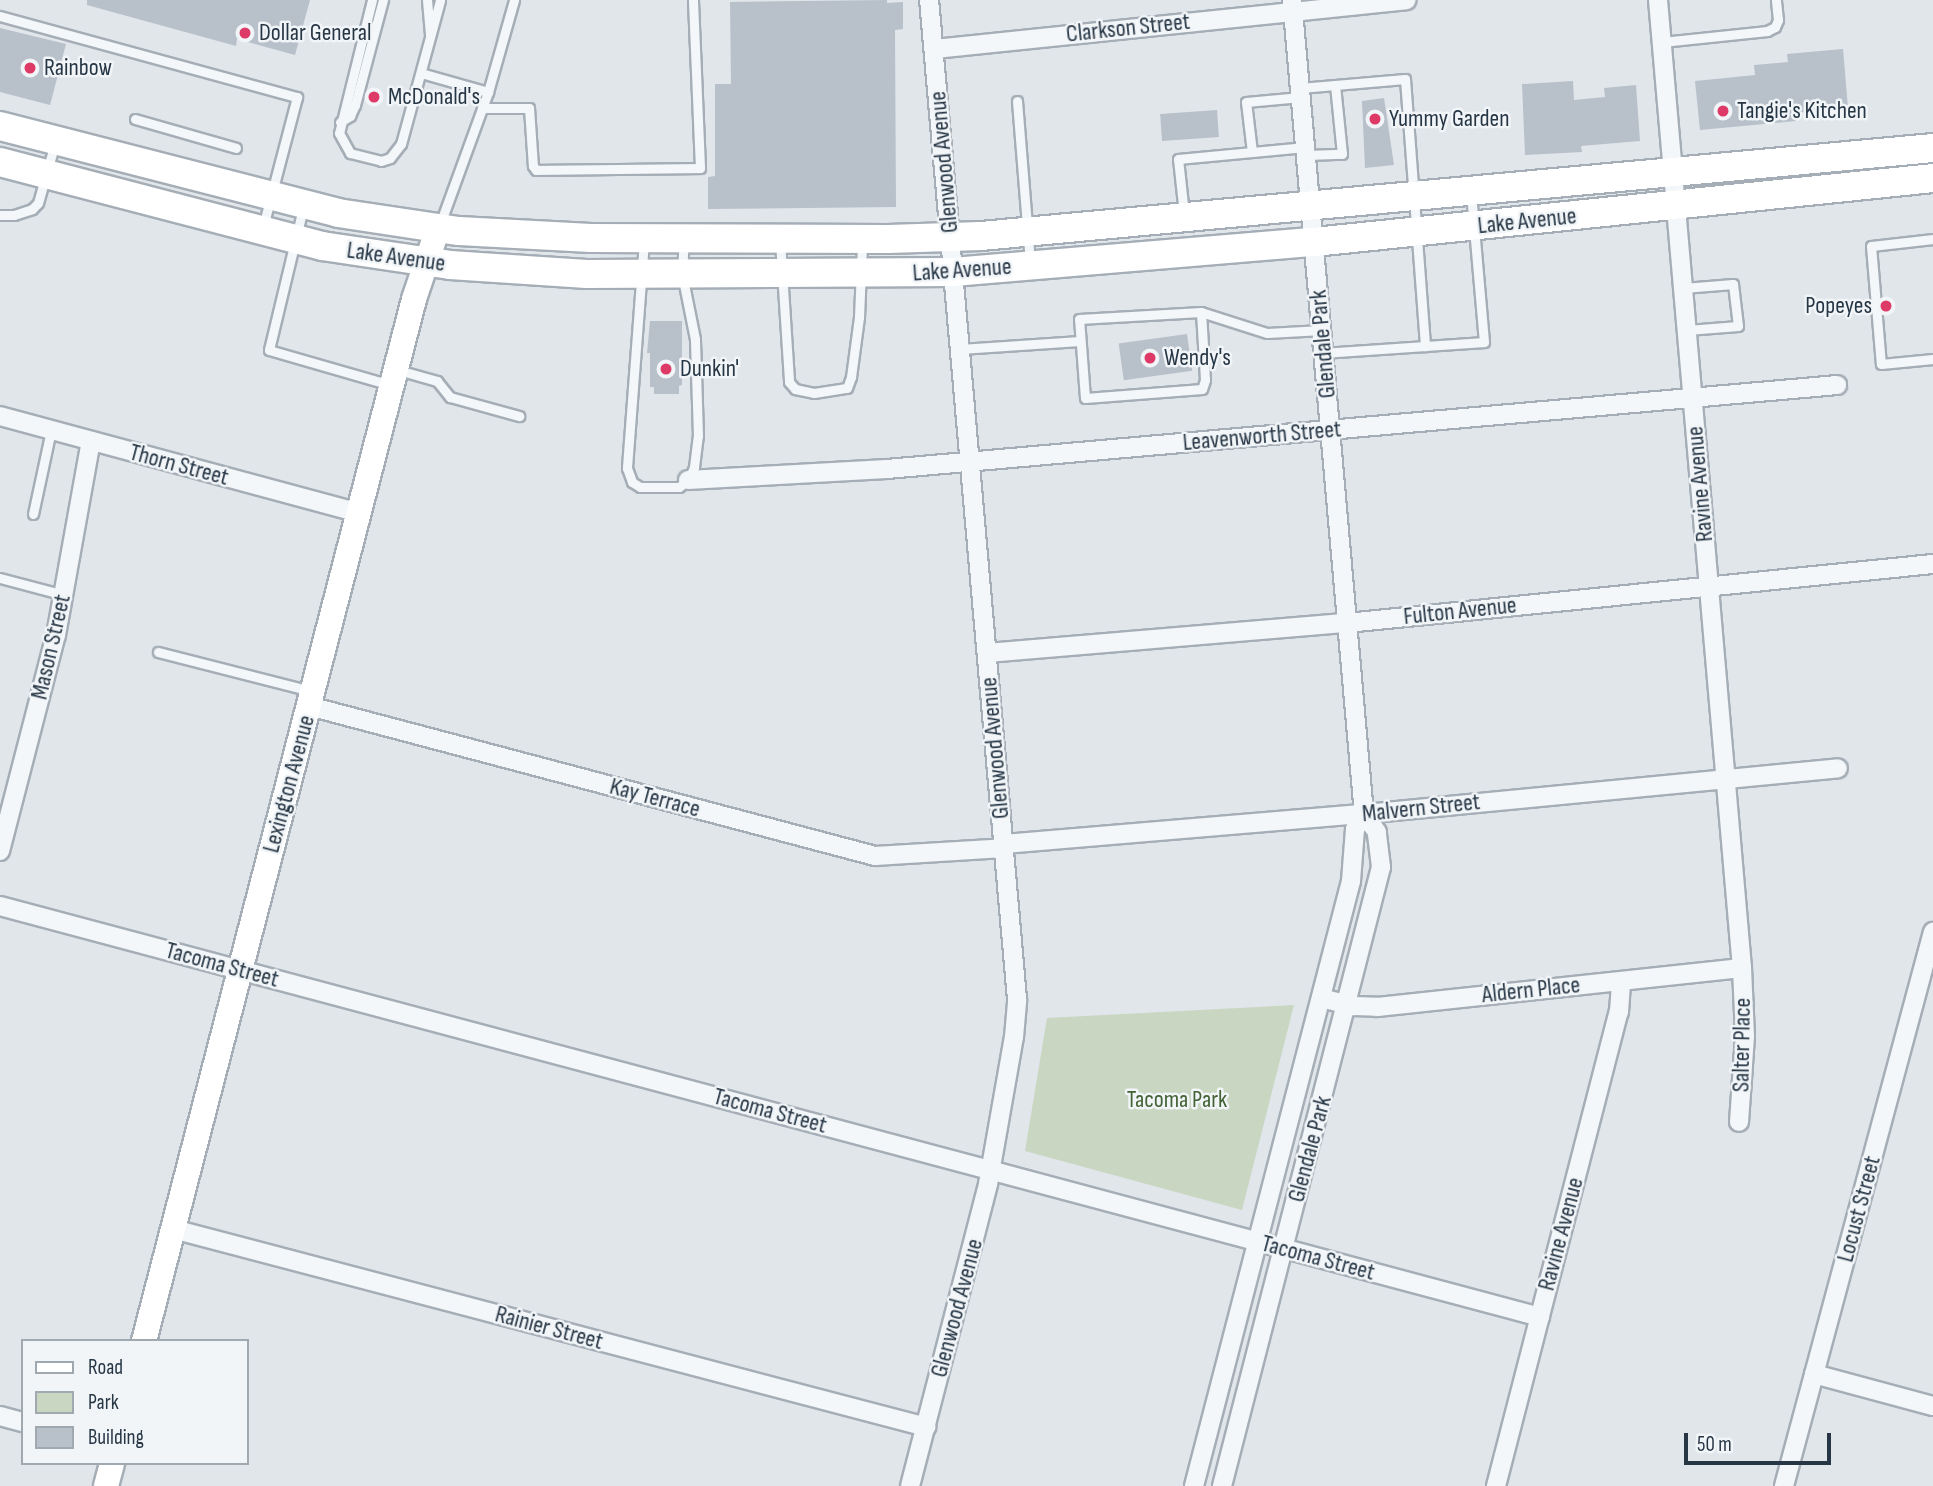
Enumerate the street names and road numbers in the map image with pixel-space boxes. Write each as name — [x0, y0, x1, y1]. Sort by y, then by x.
street label: Clarkson Street — [1065, 7, 1191, 49]
street label: Glenwood Avenue — [923, 90, 965, 234]
street label: Lake Avenue — [1476, 202, 1578, 240]
street label: Lake Avenue — [345, 236, 447, 278]
street label: Lake Avenue — [912, 252, 1012, 288]
street label: Glendale Park — [1304, 289, 1342, 399]
street label: Leavenworth Street — [1182, 415, 1342, 457]
street label: Ravine Avenue — [1681, 425, 1719, 543]
street label: Thorn Street — [126, 438, 232, 492]
street label: Fulton Avenue — [1402, 591, 1518, 631]
street label: Mason Street — [25, 592, 77, 702]
street label: Glenwood Avenue — [974, 676, 1016, 820]
street label: Lexington Avenue — [257, 712, 321, 856]
street label: Kay Terrace — [607, 772, 703, 824]
street label: Malvern Street — [1361, 787, 1481, 829]
street label: Tacoma Street — [162, 936, 282, 994]
street label: Aldern Place — [1480, 971, 1582, 1009]
street label: Salter Place — [1727, 998, 1757, 1092]
street label: Tacoma Street — [710, 1082, 830, 1140]
street label: Glendale Park — [1282, 1093, 1338, 1205]
street label: Locust Street — [1831, 1153, 1887, 1265]
street label: Ravine Avenue — [1532, 1174, 1590, 1294]
street label: Tacoma Street — [1258, 1229, 1378, 1287]
street label: Glenwood Avenue — [925, 1236, 989, 1380]
street label: Rainier Street — [492, 1300, 606, 1356]

